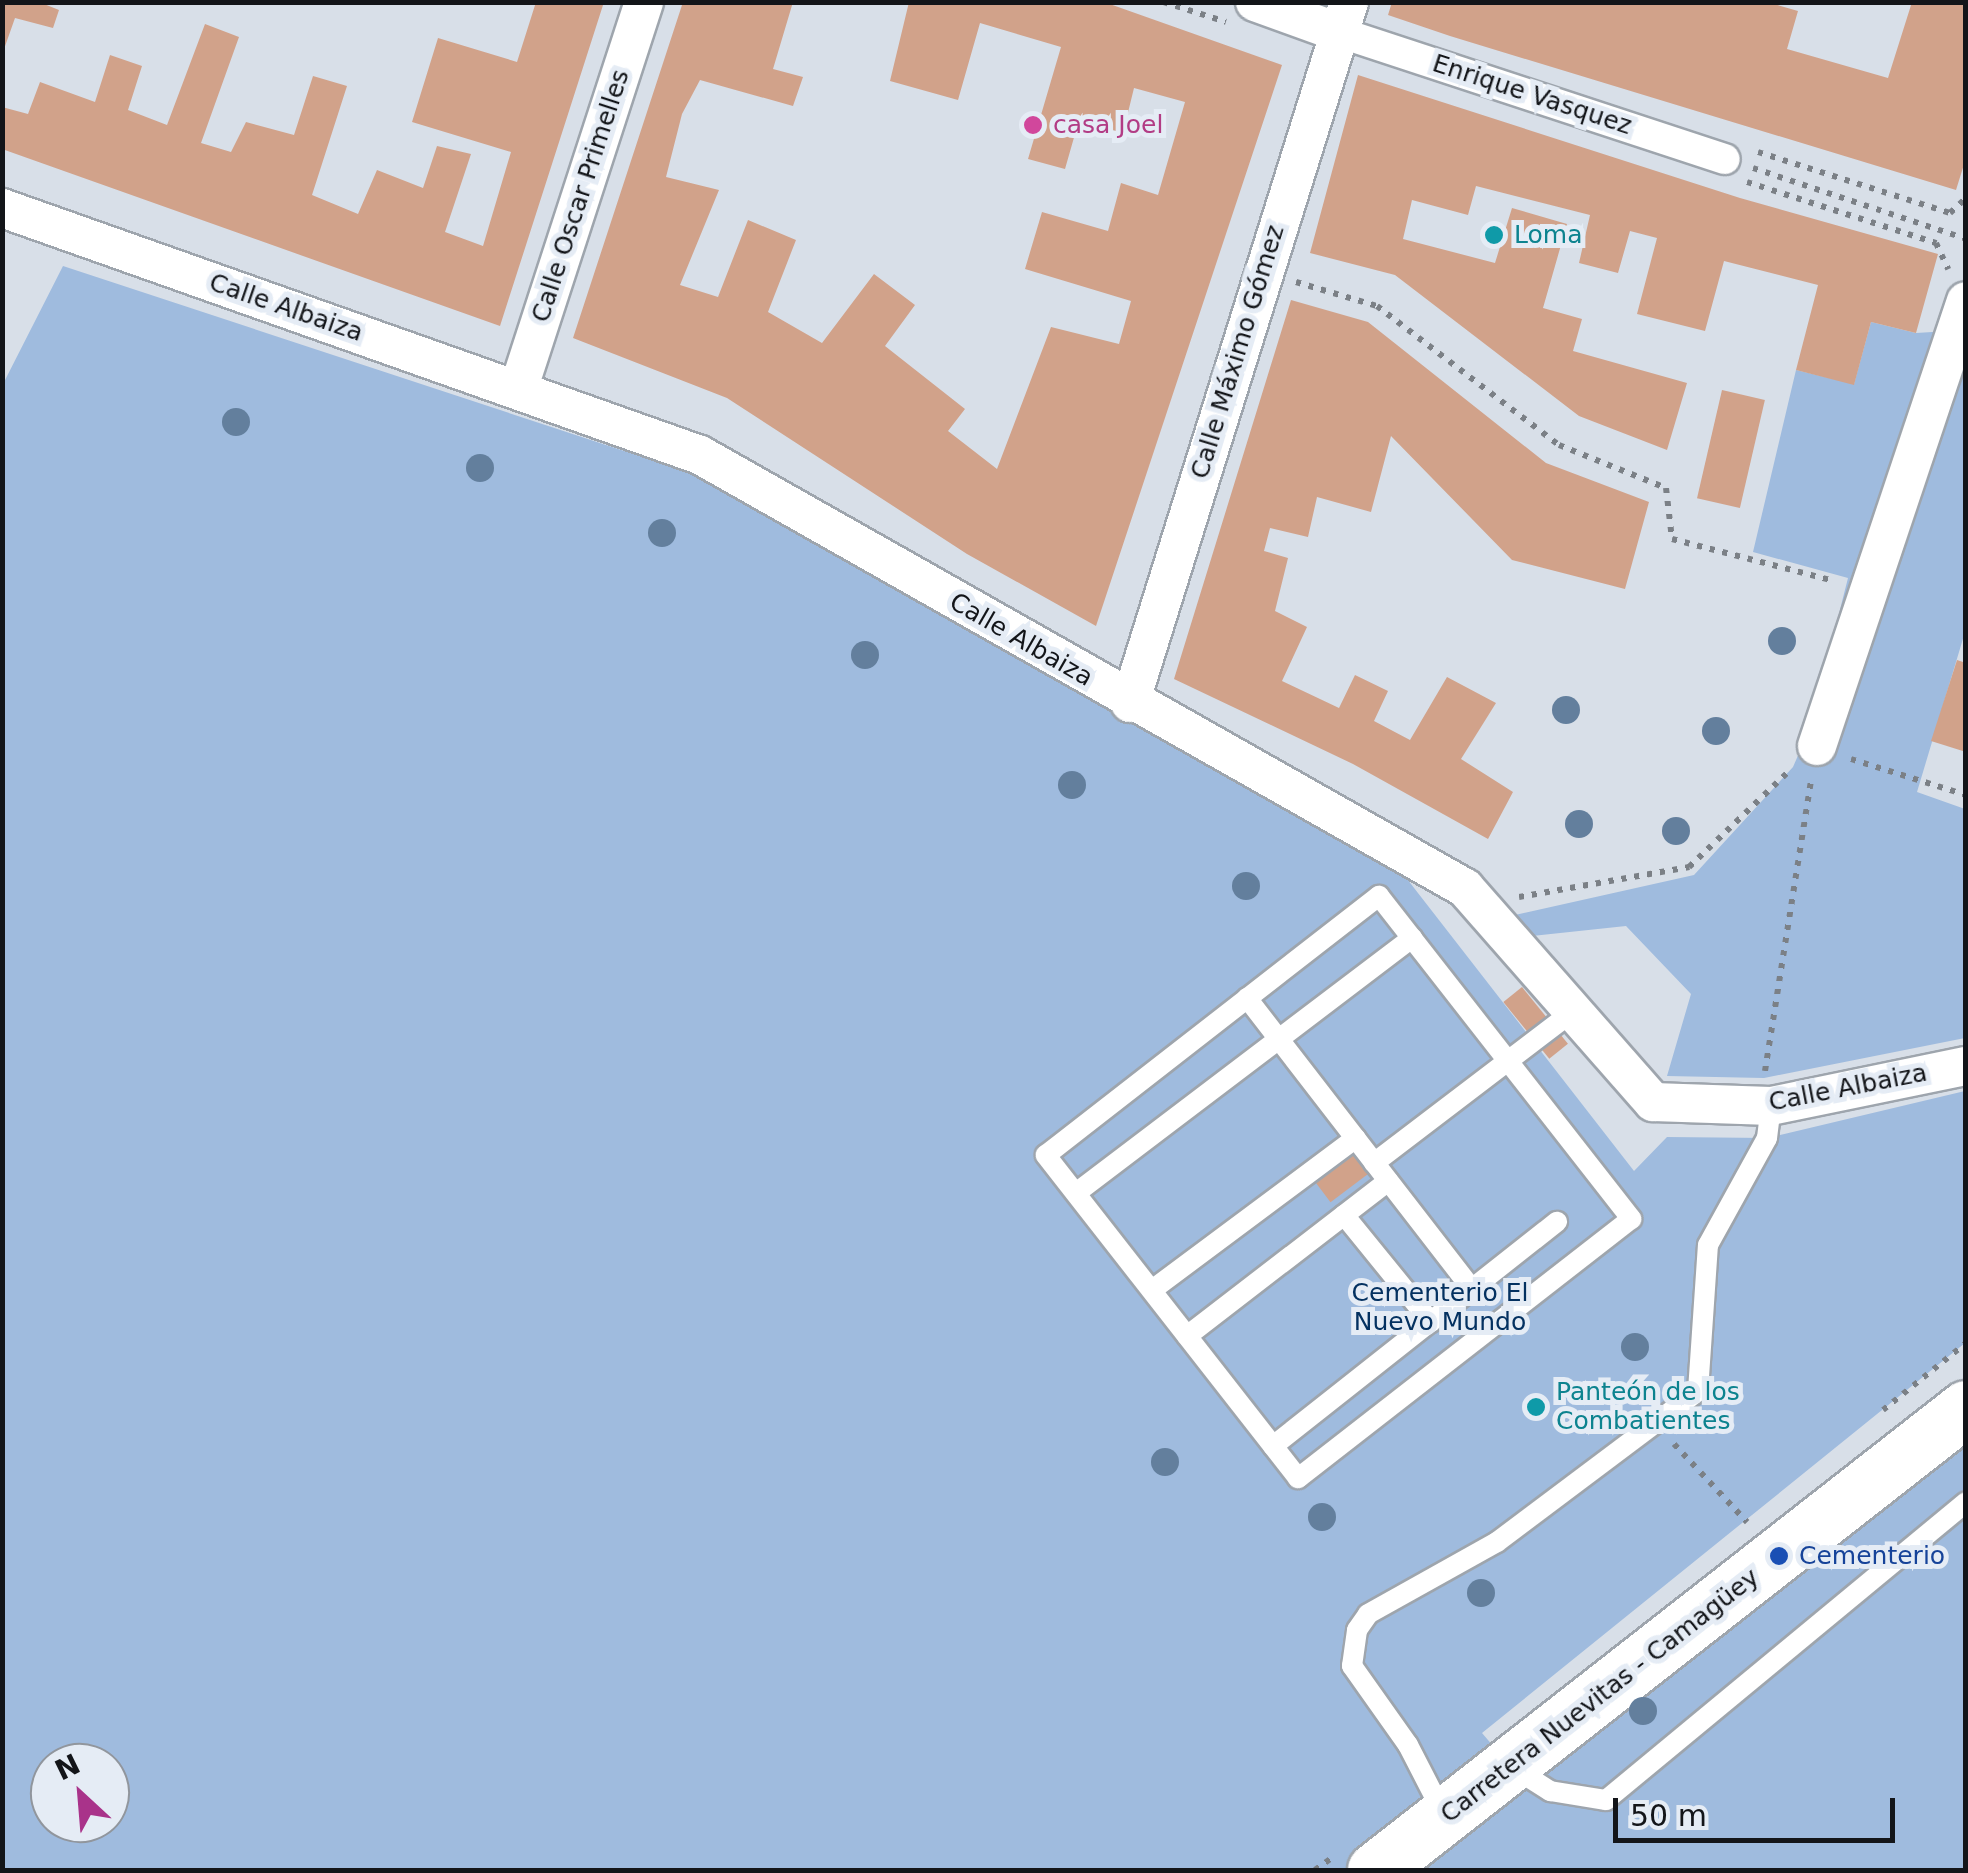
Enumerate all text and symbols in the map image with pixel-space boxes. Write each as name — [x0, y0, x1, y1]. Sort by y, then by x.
street label: Enrique Vasquez — [1429, 49, 1635, 141]
street label: Calle Oscar Primelles — [526, 66, 636, 326]
place label: casa Joel — [1053, 110, 1163, 140]
marker: casa Joel — [1022, 114, 1044, 136]
place label: Loma — [1514, 220, 1582, 250]
street label: Calle Máximo Gómez — [1185, 222, 1291, 482]
marker: Loma — [1483, 224, 1505, 246]
street label: Calle Albaiza — [205, 268, 367, 348]
street label: Calle Albaiza — [944, 587, 1098, 693]
street label: Calle Albaiza — [1766, 1058, 1930, 1118]
park label: Cementerio El Nuevo Mundo — [1352, 1279, 1528, 1338]
place label: Panteón de los Combatientes — [1556, 1378, 1740, 1437]
marker: Panteón de los Combatientes — [1525, 1396, 1547, 1418]
place label: Cementerio — [1799, 1541, 1945, 1571]
marker: Cementerio — [1768, 1545, 1790, 1567]
street label: Carretera Nuevitas - Camagüey — [1435, 1562, 1765, 1830]
north arrow — [30, 1743, 130, 1843]
text: N — [50, 1747, 85, 1787]
scale bar — [1618, 1778, 1900, 1840]
text: 50 m — [1630, 1798, 1707, 1833]

